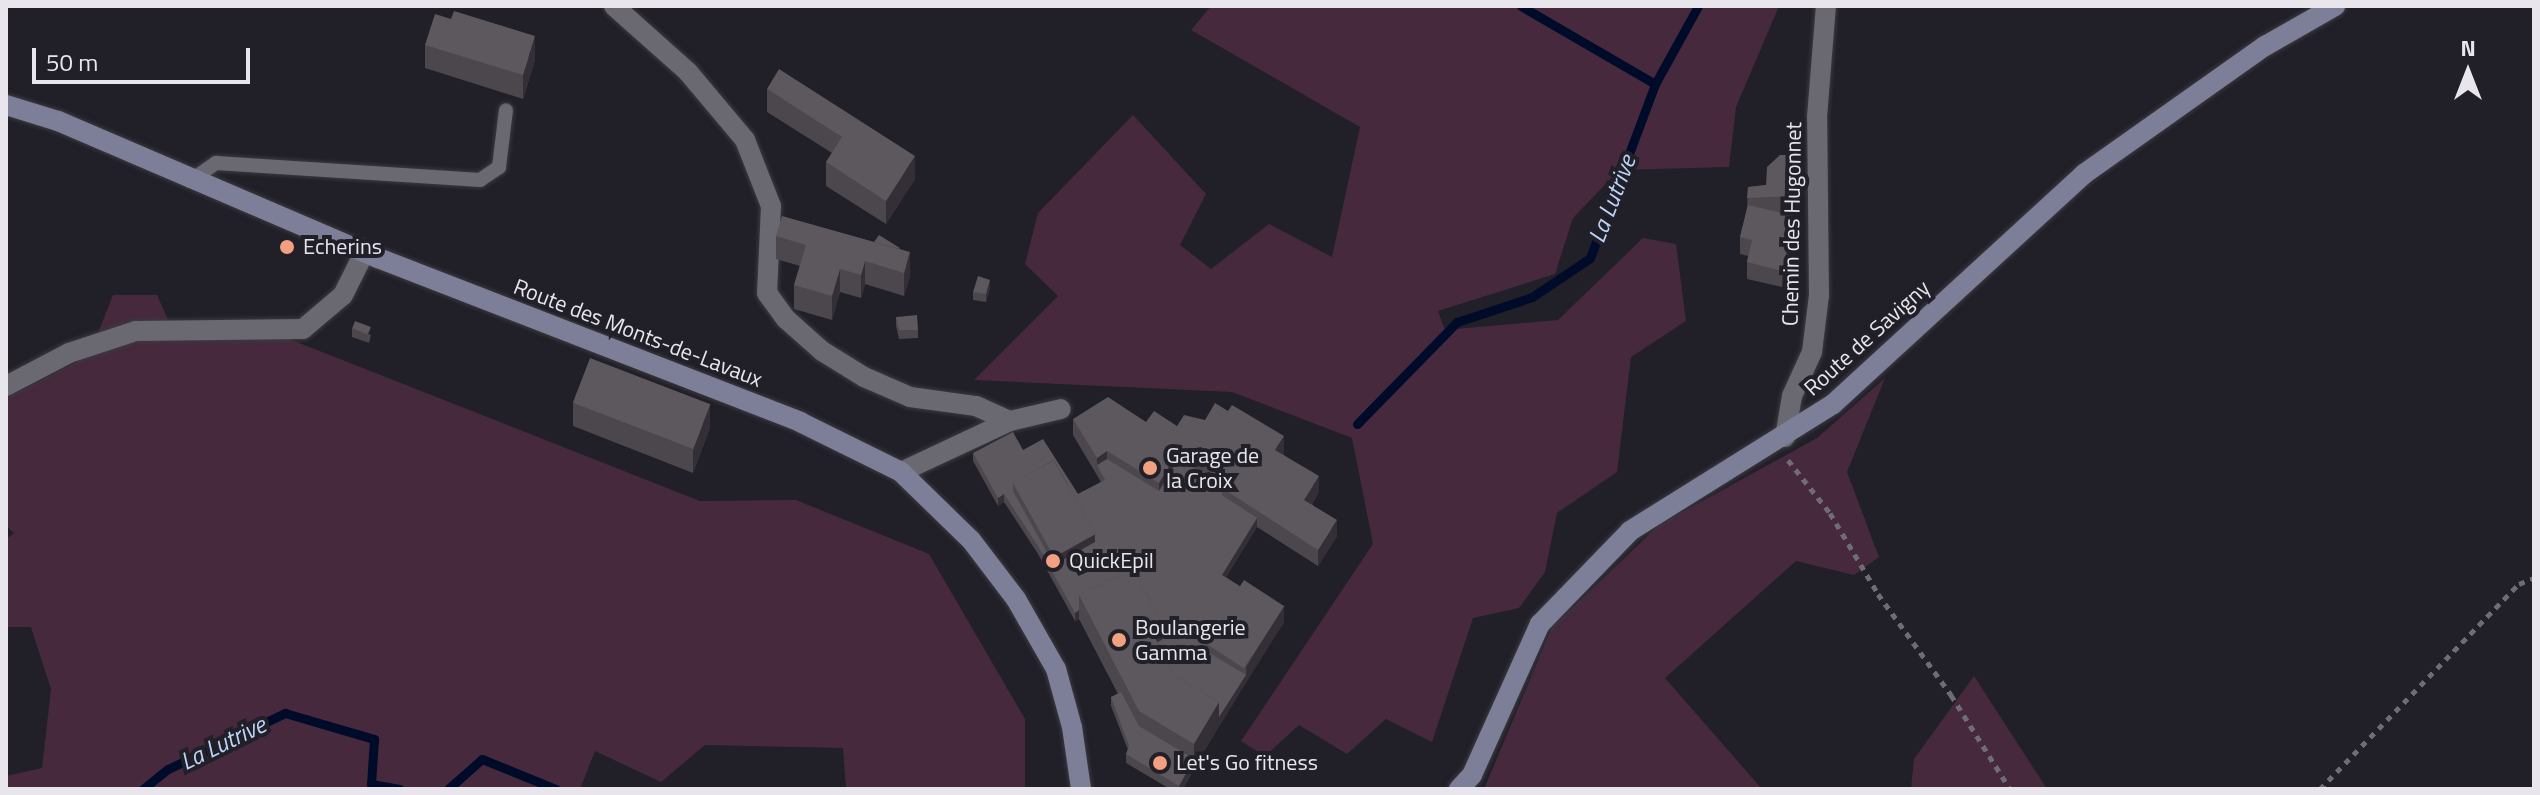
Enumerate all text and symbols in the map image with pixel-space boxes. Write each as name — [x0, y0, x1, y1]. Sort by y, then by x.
text: N — [2460, 31, 2476, 65]
scale bar — [36, 32, 254, 82]
north arrow — [2428, 32, 2508, 112]
text: 50 m — [46, 44, 98, 80]
street label: Chemin des Hugonnet — [1777, 122, 1807, 326]
water label: La Lutrive — [1582, 151, 1642, 247]
place label: Echerins — [303, 234, 382, 260]
marker: Echerins — [278, 238, 296, 256]
street label: Route des Monts-de-Lavaux — [510, 273, 766, 393]
street label: Route de Savigny — [1799, 275, 1935, 401]
place label: Garage de la Croix — [1166, 442, 1259, 494]
marker: Garage de la Croix — [1141, 459, 1159, 477]
place label: QuickEpil — [1069, 548, 1154, 574]
marker: QuickEpil — [1044, 552, 1062, 570]
place label: Boulangerie Gamma — [1135, 614, 1246, 666]
marker: Boulangerie Gamma — [1110, 631, 1128, 649]
water label: La Lutrive — [176, 710, 270, 776]
place label: Let's Go fitness — [1176, 750, 1318, 776]
marker: Let's Go fitness — [1151, 754, 1169, 772]

